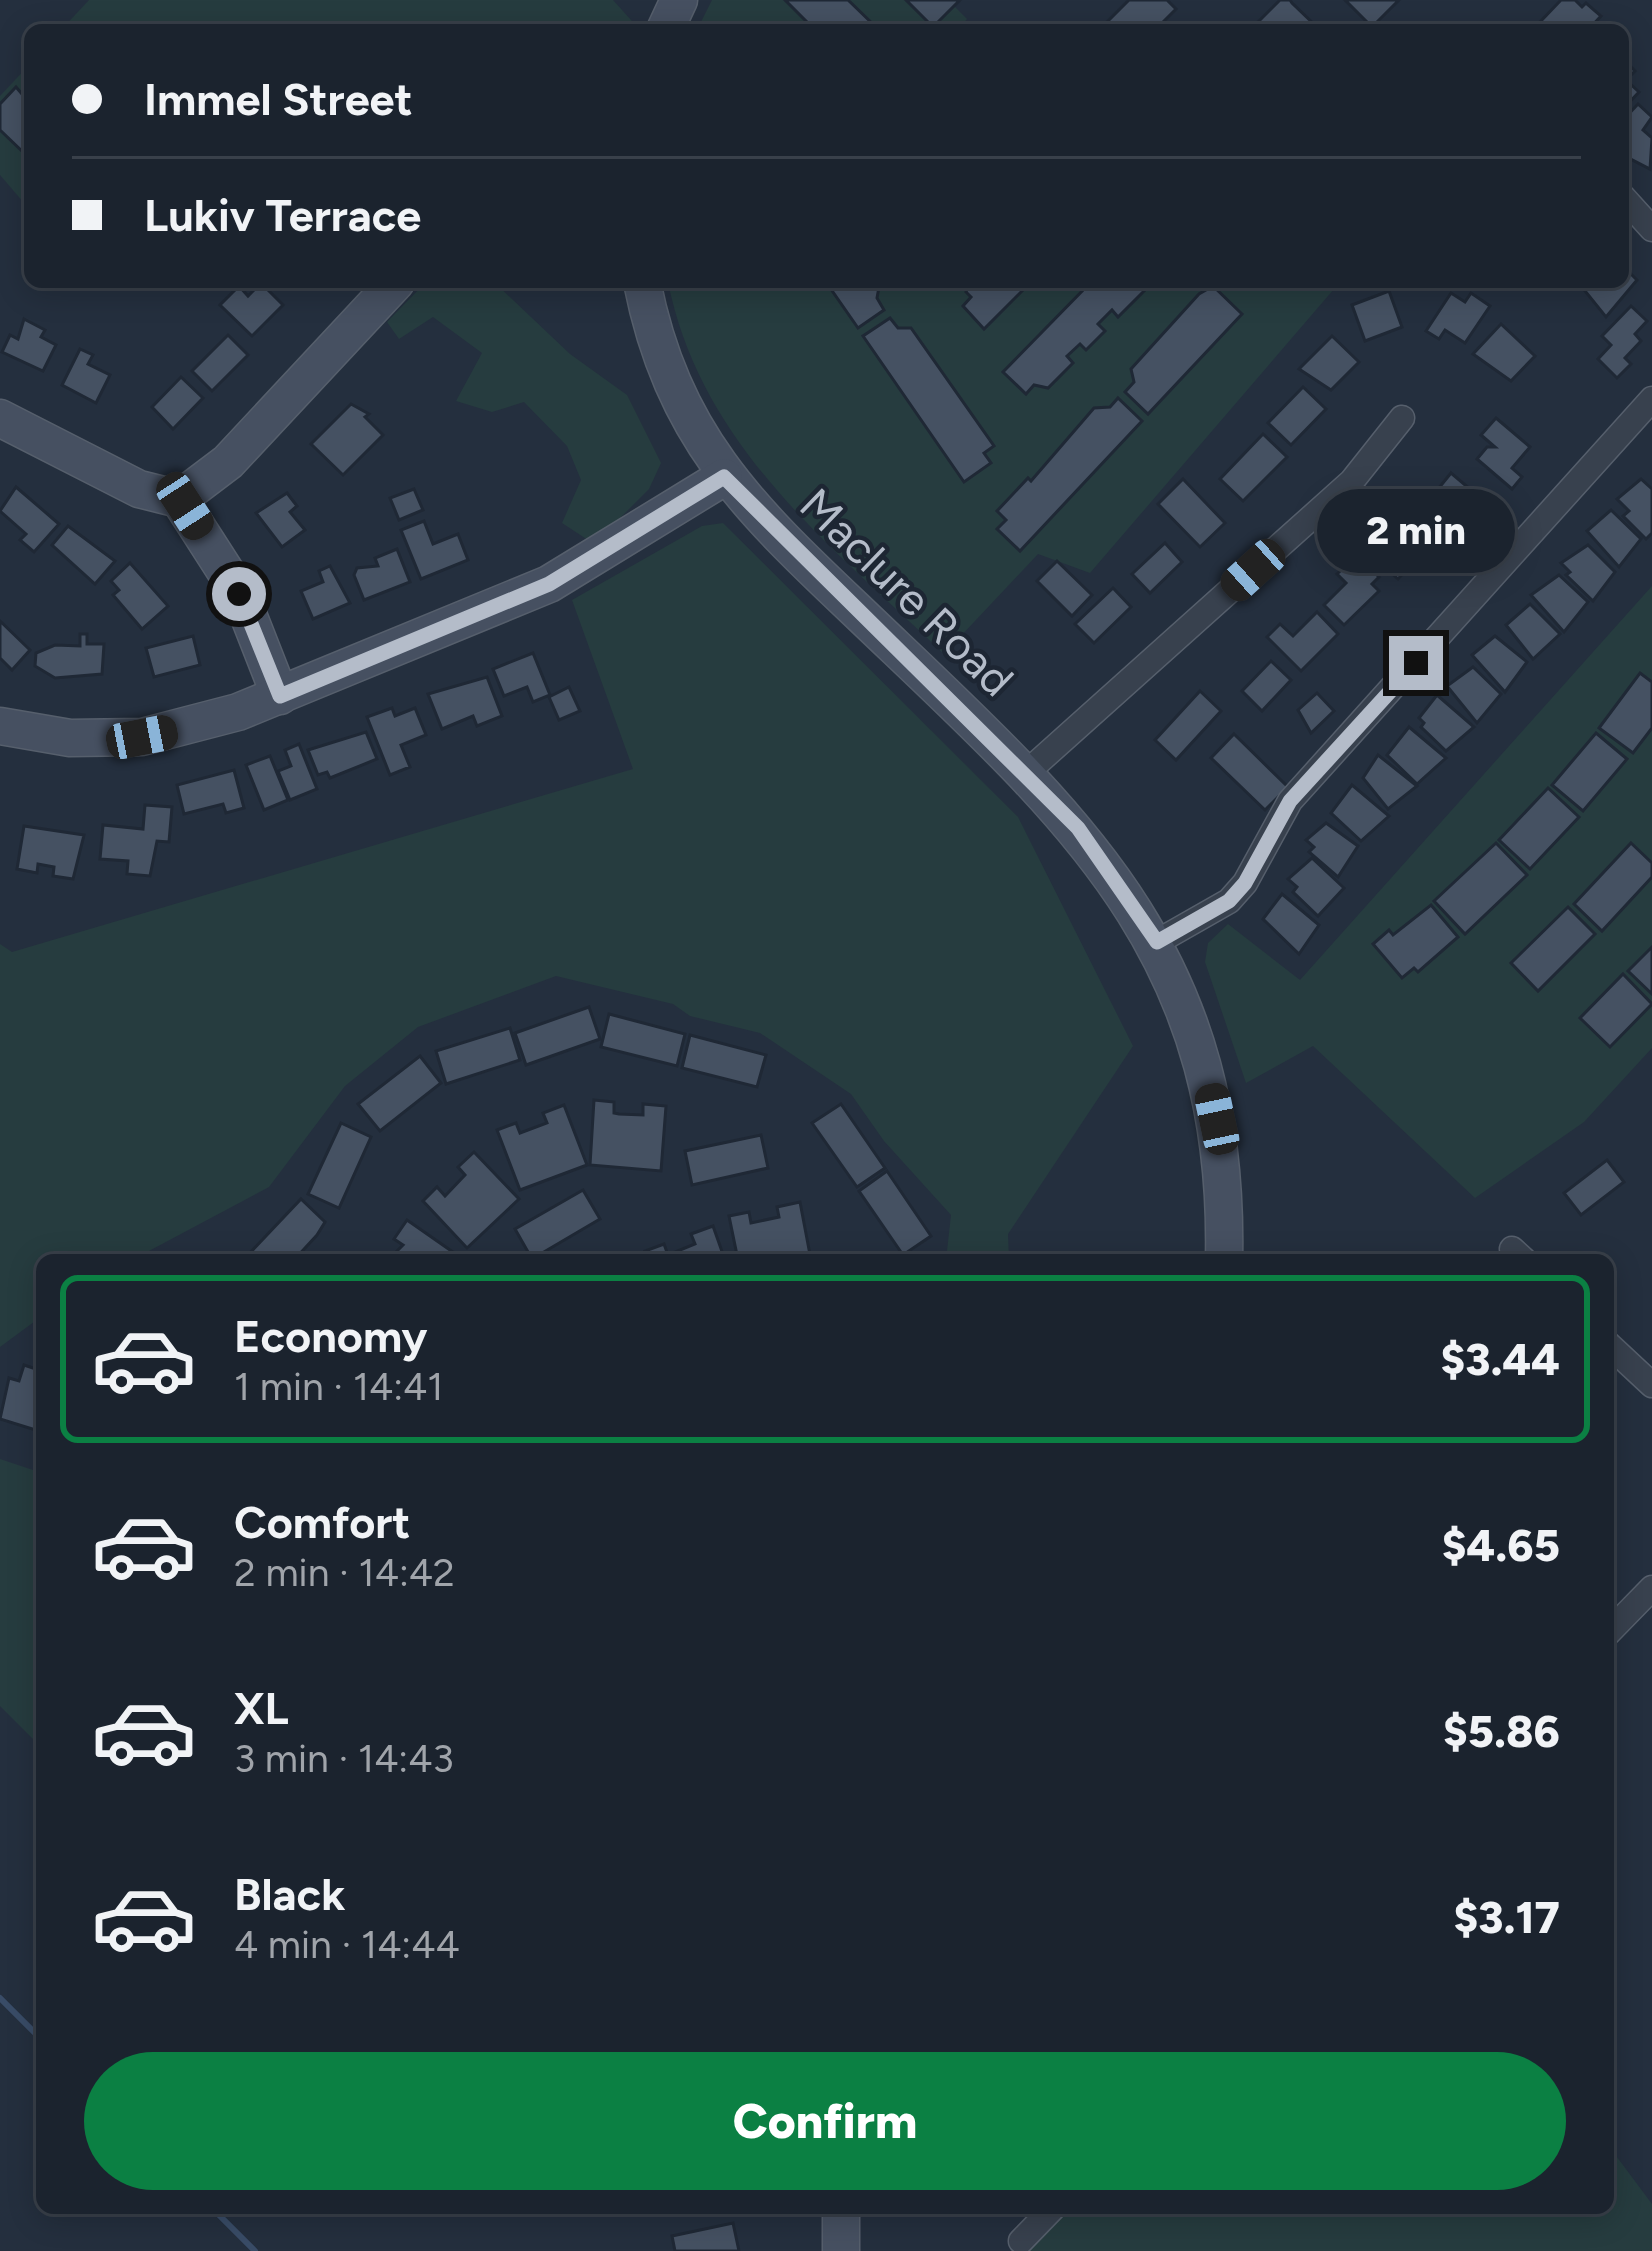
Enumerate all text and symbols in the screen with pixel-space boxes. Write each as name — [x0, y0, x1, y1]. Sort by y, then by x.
text: Immel Street — [144, 72, 413, 126]
text: Lukiv Terrace — [144, 188, 421, 242]
car — [150, 466, 220, 546]
street label: Maclure Road — [789, 477, 1025, 707]
callout: 2 min — [1317, 489, 1515, 573]
text: 2 min — [1366, 507, 1466, 554]
car — [1214, 533, 1292, 607]
route start — [212, 567, 266, 621]
route end — [1389, 636, 1443, 690]
car — [103, 712, 181, 762]
car — [1192, 1080, 1242, 1158]
icon: car — [90, 1305, 198, 1413]
text: Economy — [234, 1309, 427, 1363]
text: $3.44 — [1440, 1332, 1560, 1386]
text: 1 min · 14:41 — [234, 1363, 443, 1410]
icon: car — [90, 1491, 198, 1599]
text: Comfort — [234, 1495, 410, 1549]
text: $4.65 — [1442, 1518, 1560, 1572]
text: 2 min · 14:42 — [234, 1549, 455, 1596]
icon: car — [90, 1677, 198, 1785]
text: XL — [234, 1681, 289, 1735]
text: $5.86 — [1443, 1704, 1560, 1758]
text: 3 min · 14:43 — [234, 1735, 454, 1782]
icon: car — [90, 1863, 198, 1971]
text: Black — [234, 1867, 345, 1921]
text: $3.17 — [1453, 1890, 1560, 1944]
text: 4 min · 14:44 — [234, 1921, 460, 1968]
button: Confirm — [84, 2052, 1566, 2190]

